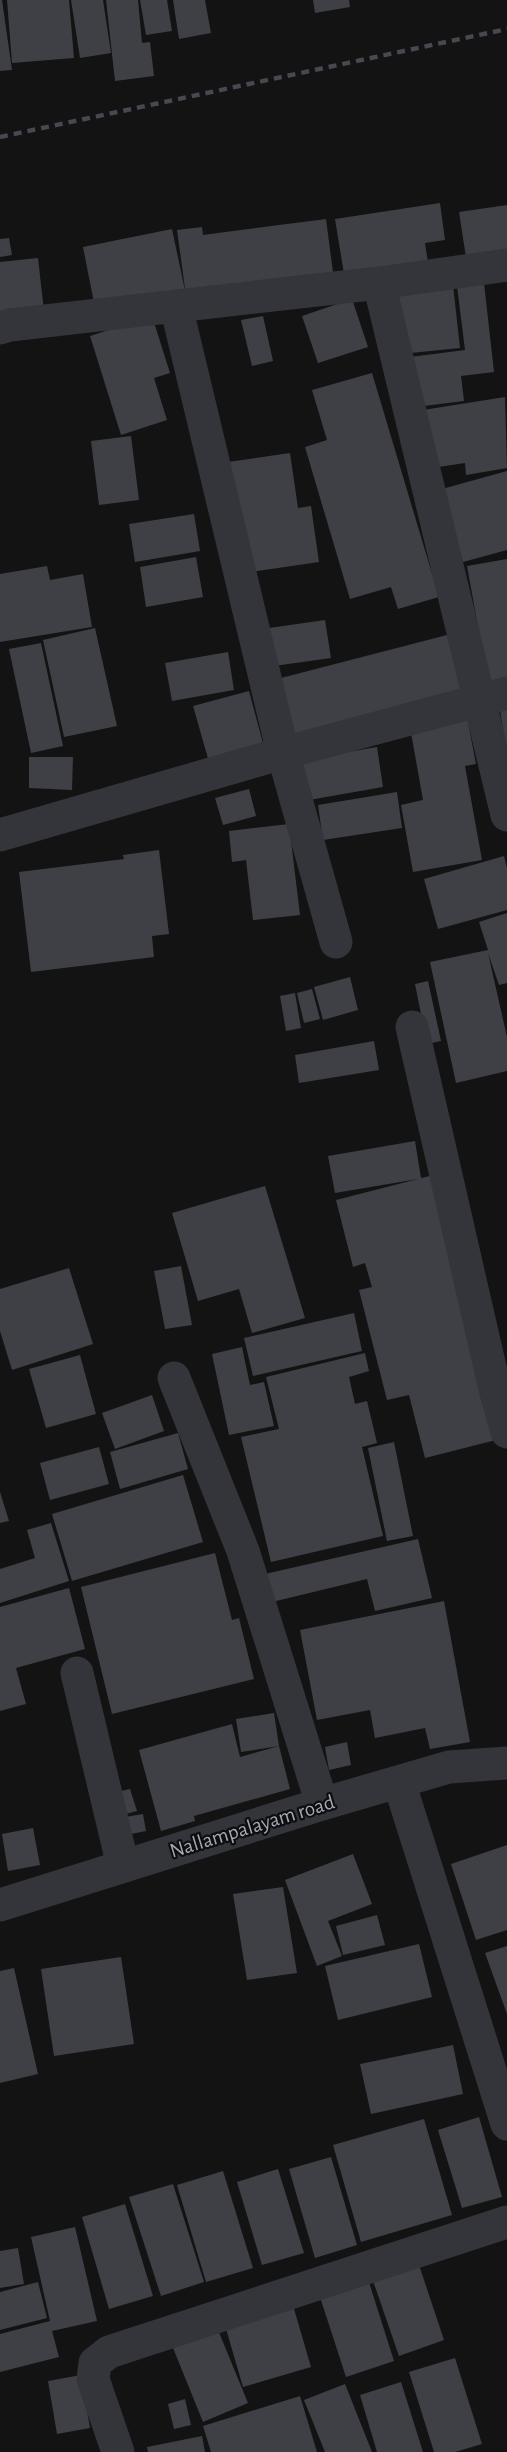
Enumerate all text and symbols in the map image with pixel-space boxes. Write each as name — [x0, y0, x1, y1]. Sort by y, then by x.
street label: Nallampalayam road — [167, 1791, 337, 1862]

